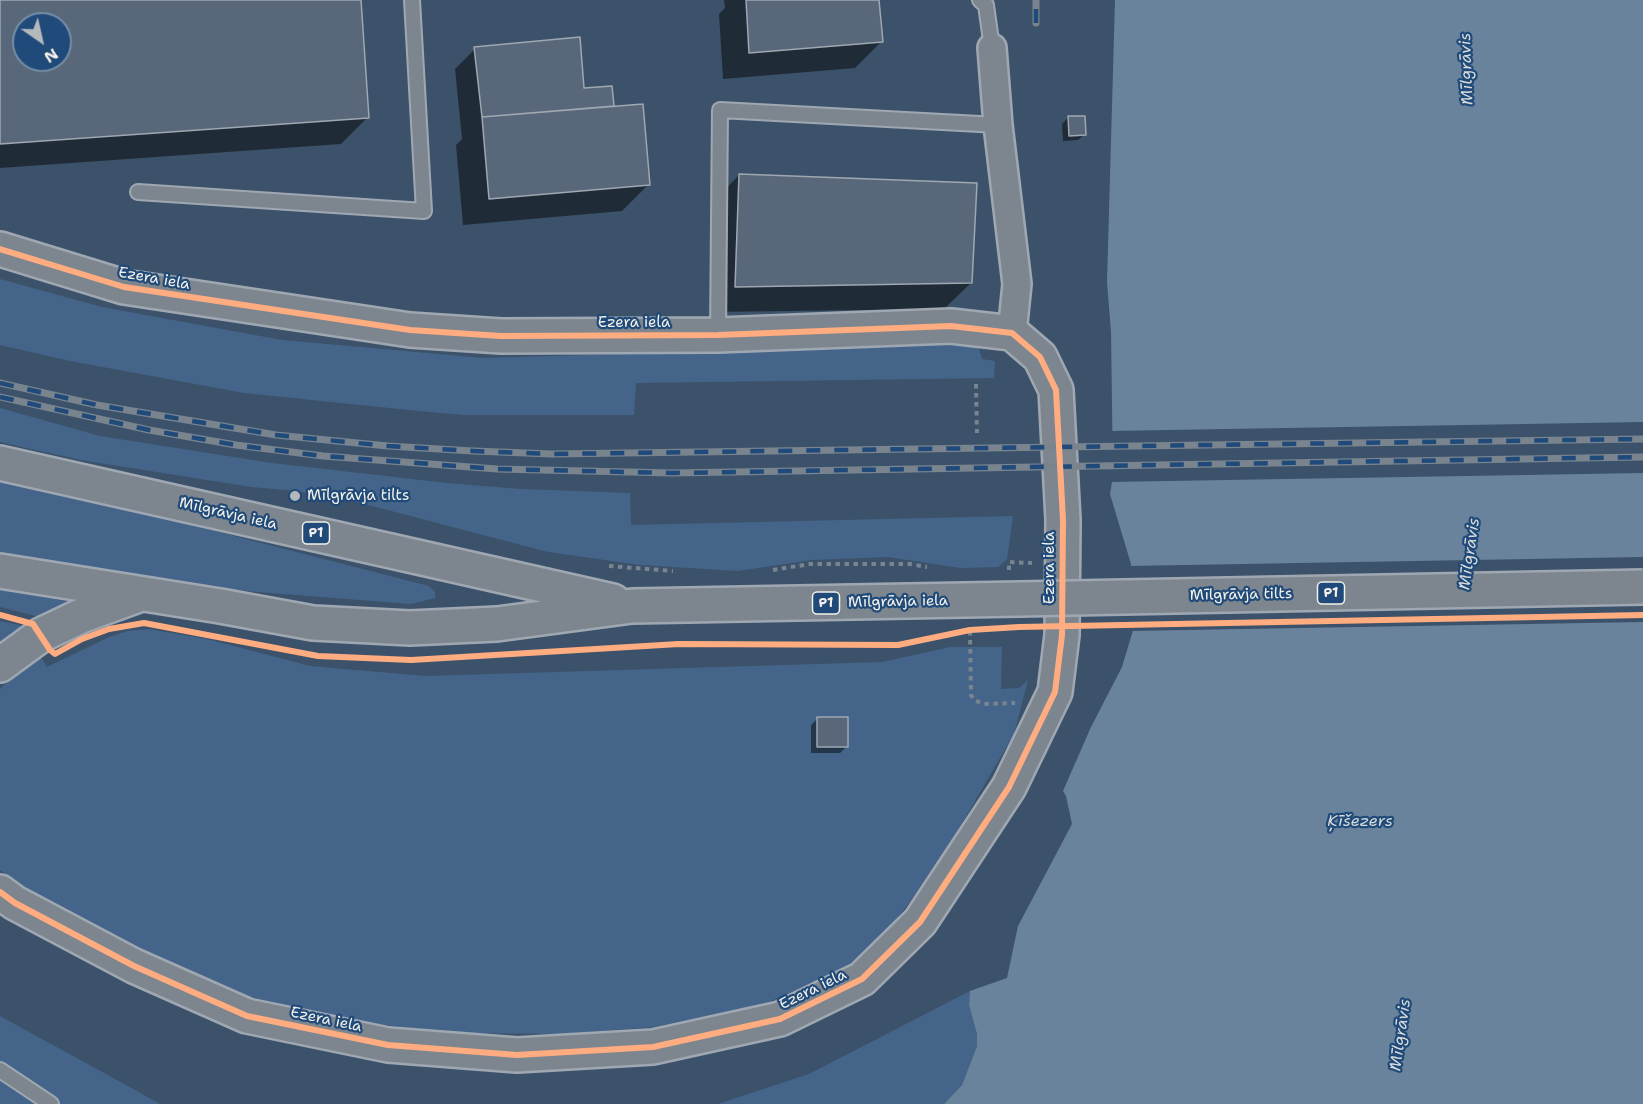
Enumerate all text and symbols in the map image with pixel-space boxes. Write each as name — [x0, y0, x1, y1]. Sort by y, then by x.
north arrow — [12, 12, 72, 72]
water label: Mīlgrāvis — [1456, 32, 1478, 106]
text: N — [40, 43, 62, 68]
street label: Ezera iela — [117, 264, 191, 294]
street label: Ezera iela — [598, 314, 670, 332]
place label: Mīlgrāvja tilts — [307, 487, 410, 505]
marker: Mīlgrāvja tilts — [288, 489, 302, 503]
street label: Mīlgrāvja iela — [177, 494, 279, 534]
water label: Mīlgrāvis — [1455, 517, 1485, 591]
road number: P1 — [302, 522, 330, 544]
street label: Ezera iela — [1041, 532, 1059, 604]
road number: P1 — [1318, 582, 1344, 604]
street label: Mīlgrāvja tilts — [1190, 585, 1292, 605]
road number: P1 — [812, 592, 840, 614]
street label: Mīlgrāvja iela — [848, 592, 948, 612]
water label: Ķīšezers — [1327, 812, 1393, 832]
street label: Ezera iela — [776, 966, 850, 1014]
water label: Mīlgrāvis — [1386, 998, 1416, 1072]
street label: Ezera iela — [289, 1004, 363, 1036]

